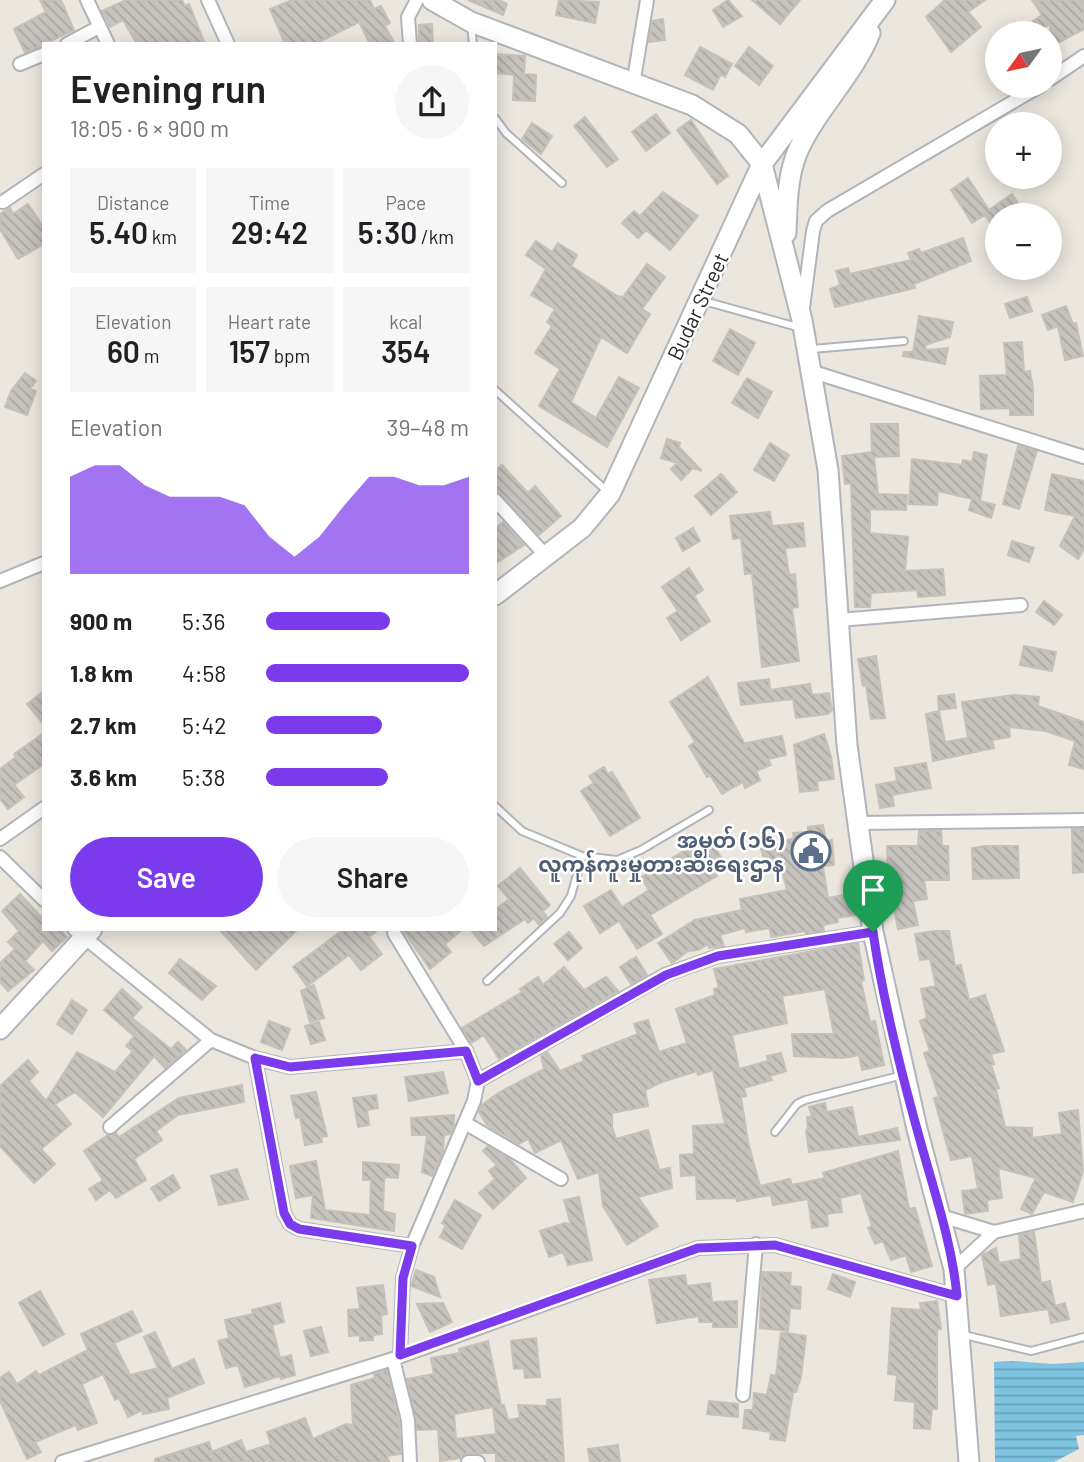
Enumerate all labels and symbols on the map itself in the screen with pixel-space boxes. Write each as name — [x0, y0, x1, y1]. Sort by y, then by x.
north arrow — [985, 21, 1062, 98]
street label: Budar Street — [661, 248, 733, 364]
place label: အမှတ် (၁၆) လူကုန်ကူးမှုတားဆီးရေးဌာန — [538, 825, 785, 882]
public building icon: အမှတ် (၁၆) လူကုန်ကူးမှုတားဆီးရေးဌာန — [790, 830, 832, 872]
pin — [843, 860, 903, 932]

